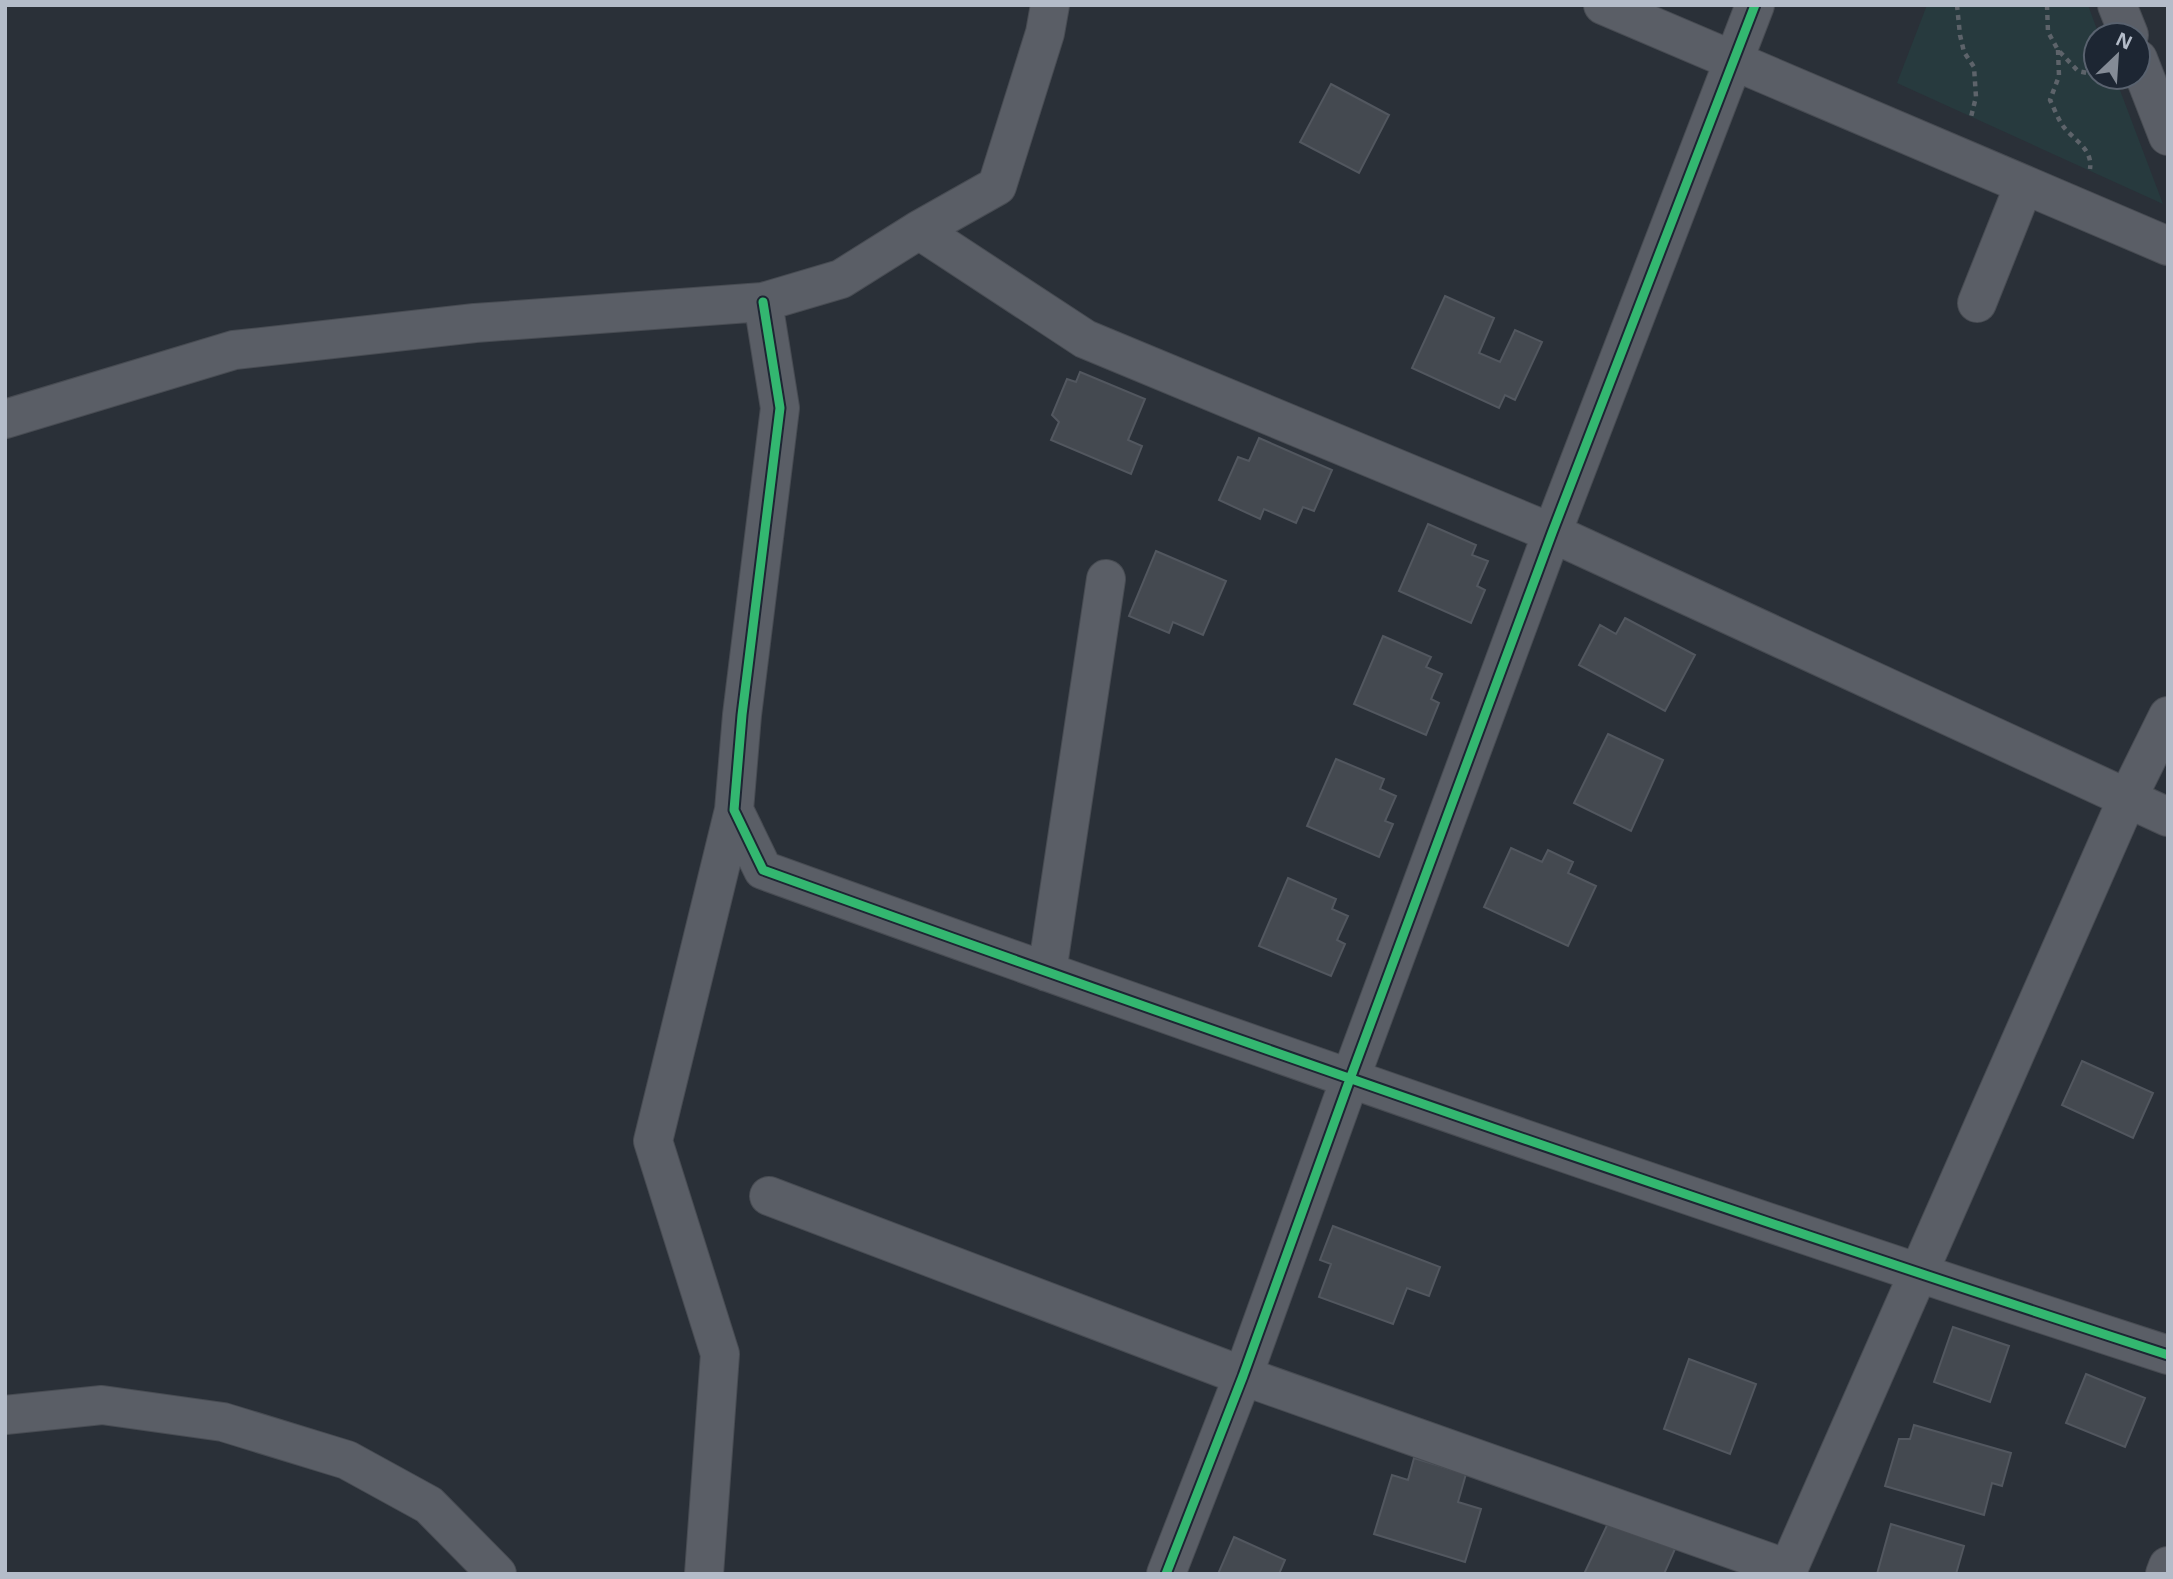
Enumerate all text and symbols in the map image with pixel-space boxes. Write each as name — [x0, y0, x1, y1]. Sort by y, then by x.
north arrow — [2082, 21, 2152, 91]
text: N — [2112, 26, 2137, 56]

